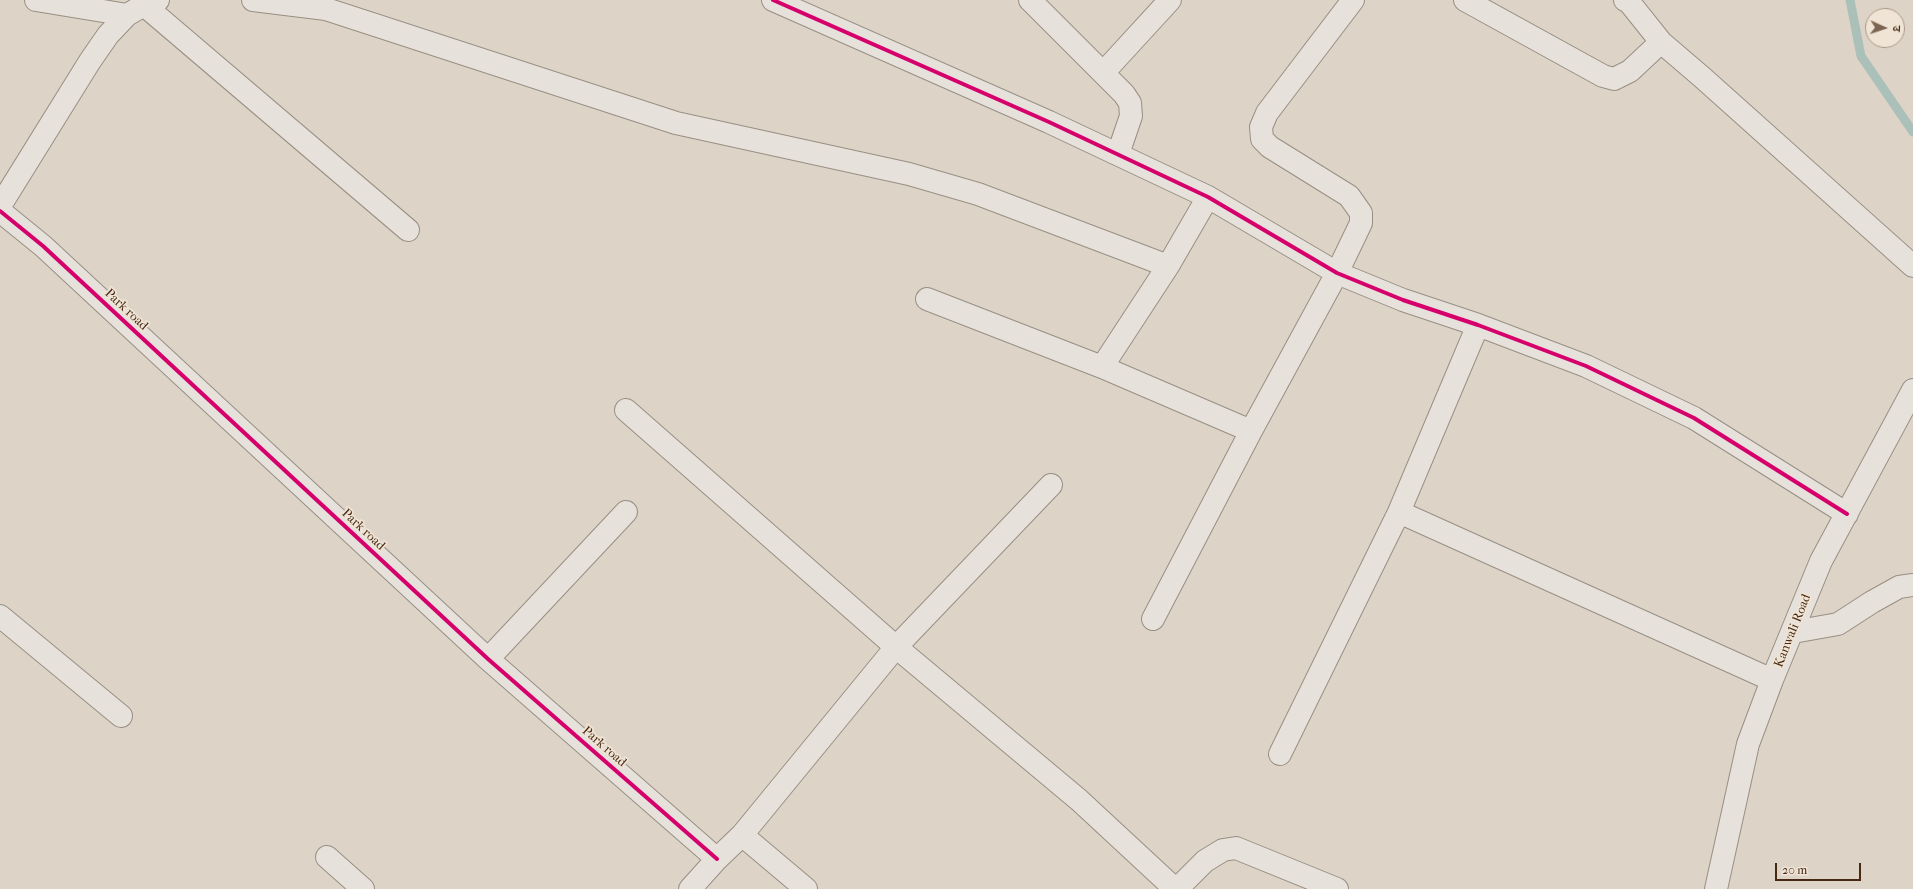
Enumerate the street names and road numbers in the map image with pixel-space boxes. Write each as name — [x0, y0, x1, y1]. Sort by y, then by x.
street label: Park road — [101, 286, 151, 334]
street label: Park road — [338, 506, 388, 554]
street label: Kanwali Road — [1771, 592, 1815, 670]
street label: Park road — [579, 723, 629, 771]

